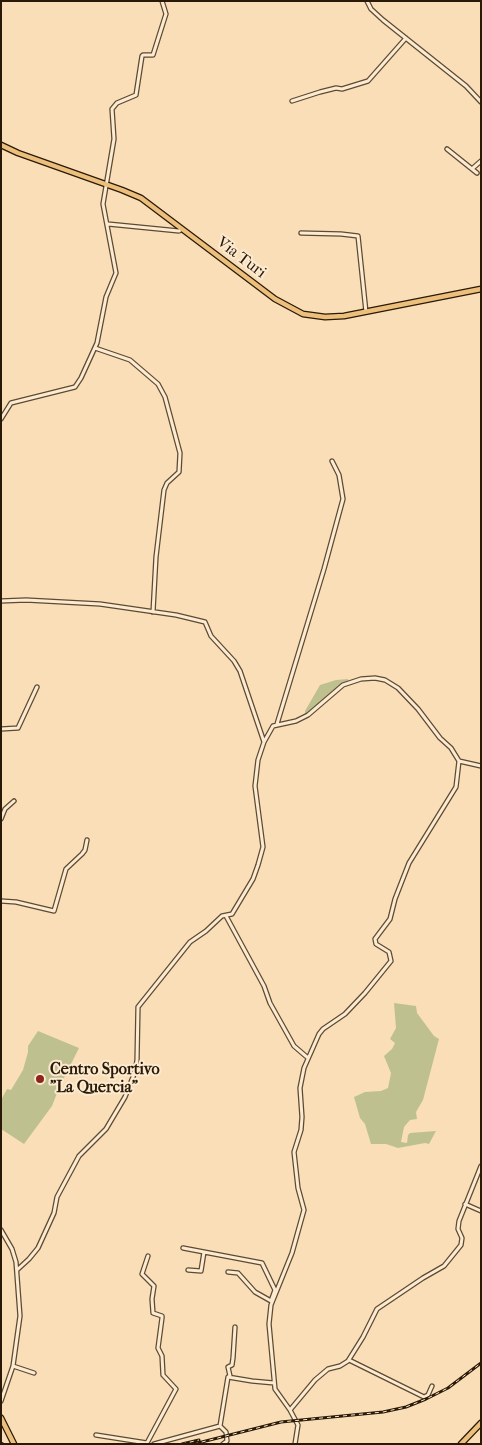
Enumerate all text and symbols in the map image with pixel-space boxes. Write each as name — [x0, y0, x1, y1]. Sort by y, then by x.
street label: Via Turi — [212, 233, 270, 283]
place label: Centro Sportivo "La Quercia" — [50, 1060, 160, 1098]
marker: Centro Sportivo "La Quercia" — [34, 1073, 46, 1085]

